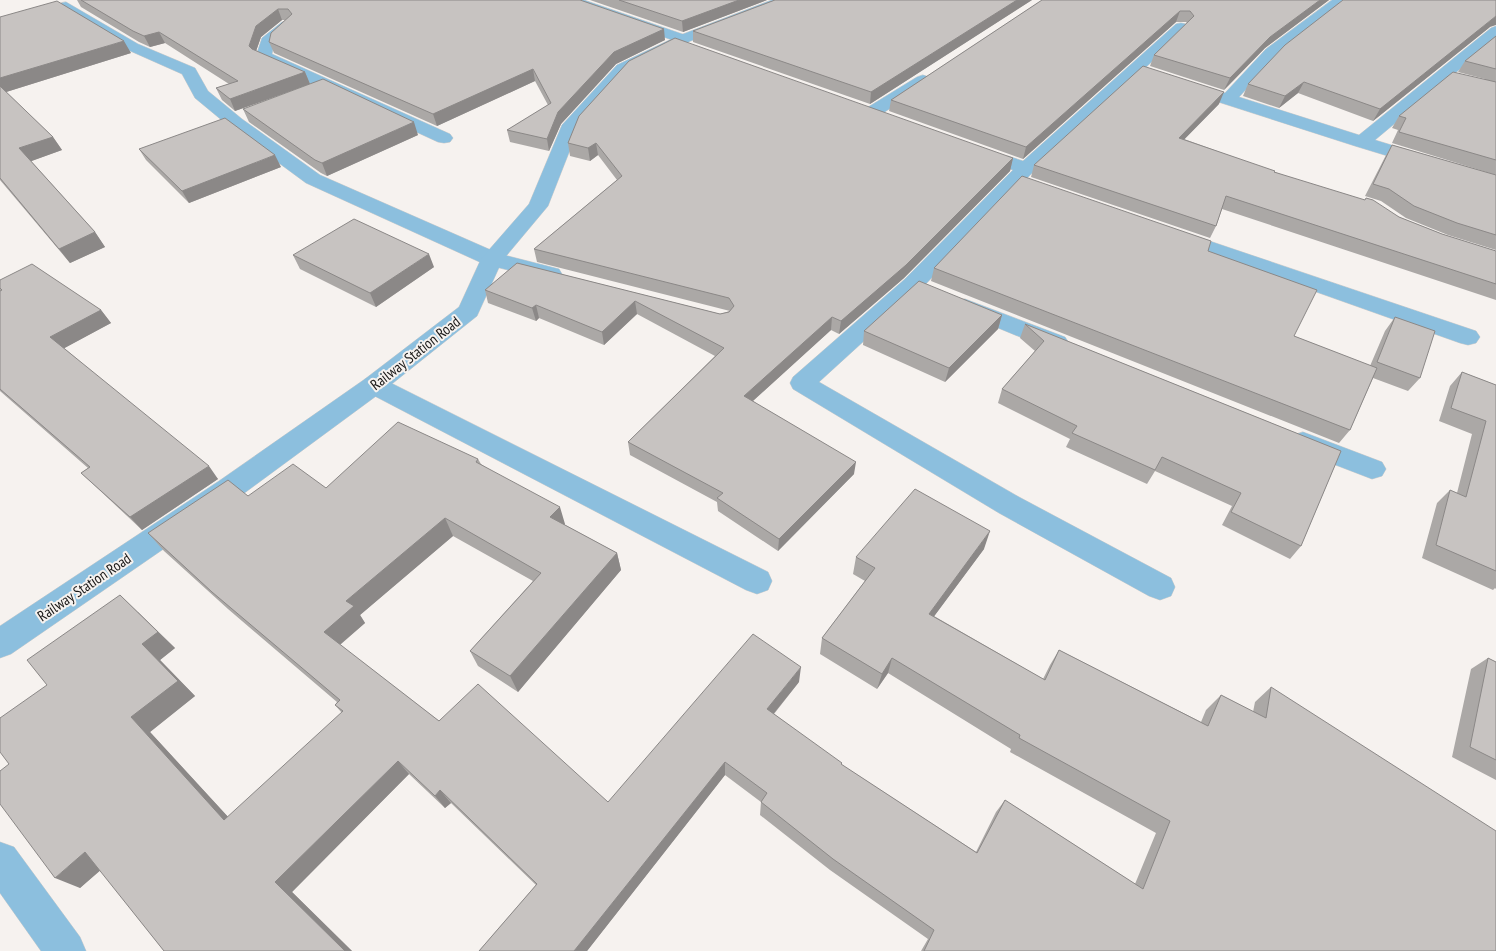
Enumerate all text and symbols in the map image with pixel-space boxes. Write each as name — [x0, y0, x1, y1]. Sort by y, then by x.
street label: Railway Station Road — [366, 312, 464, 394]
street label: Railway Station Road — [34, 549, 134, 625]

